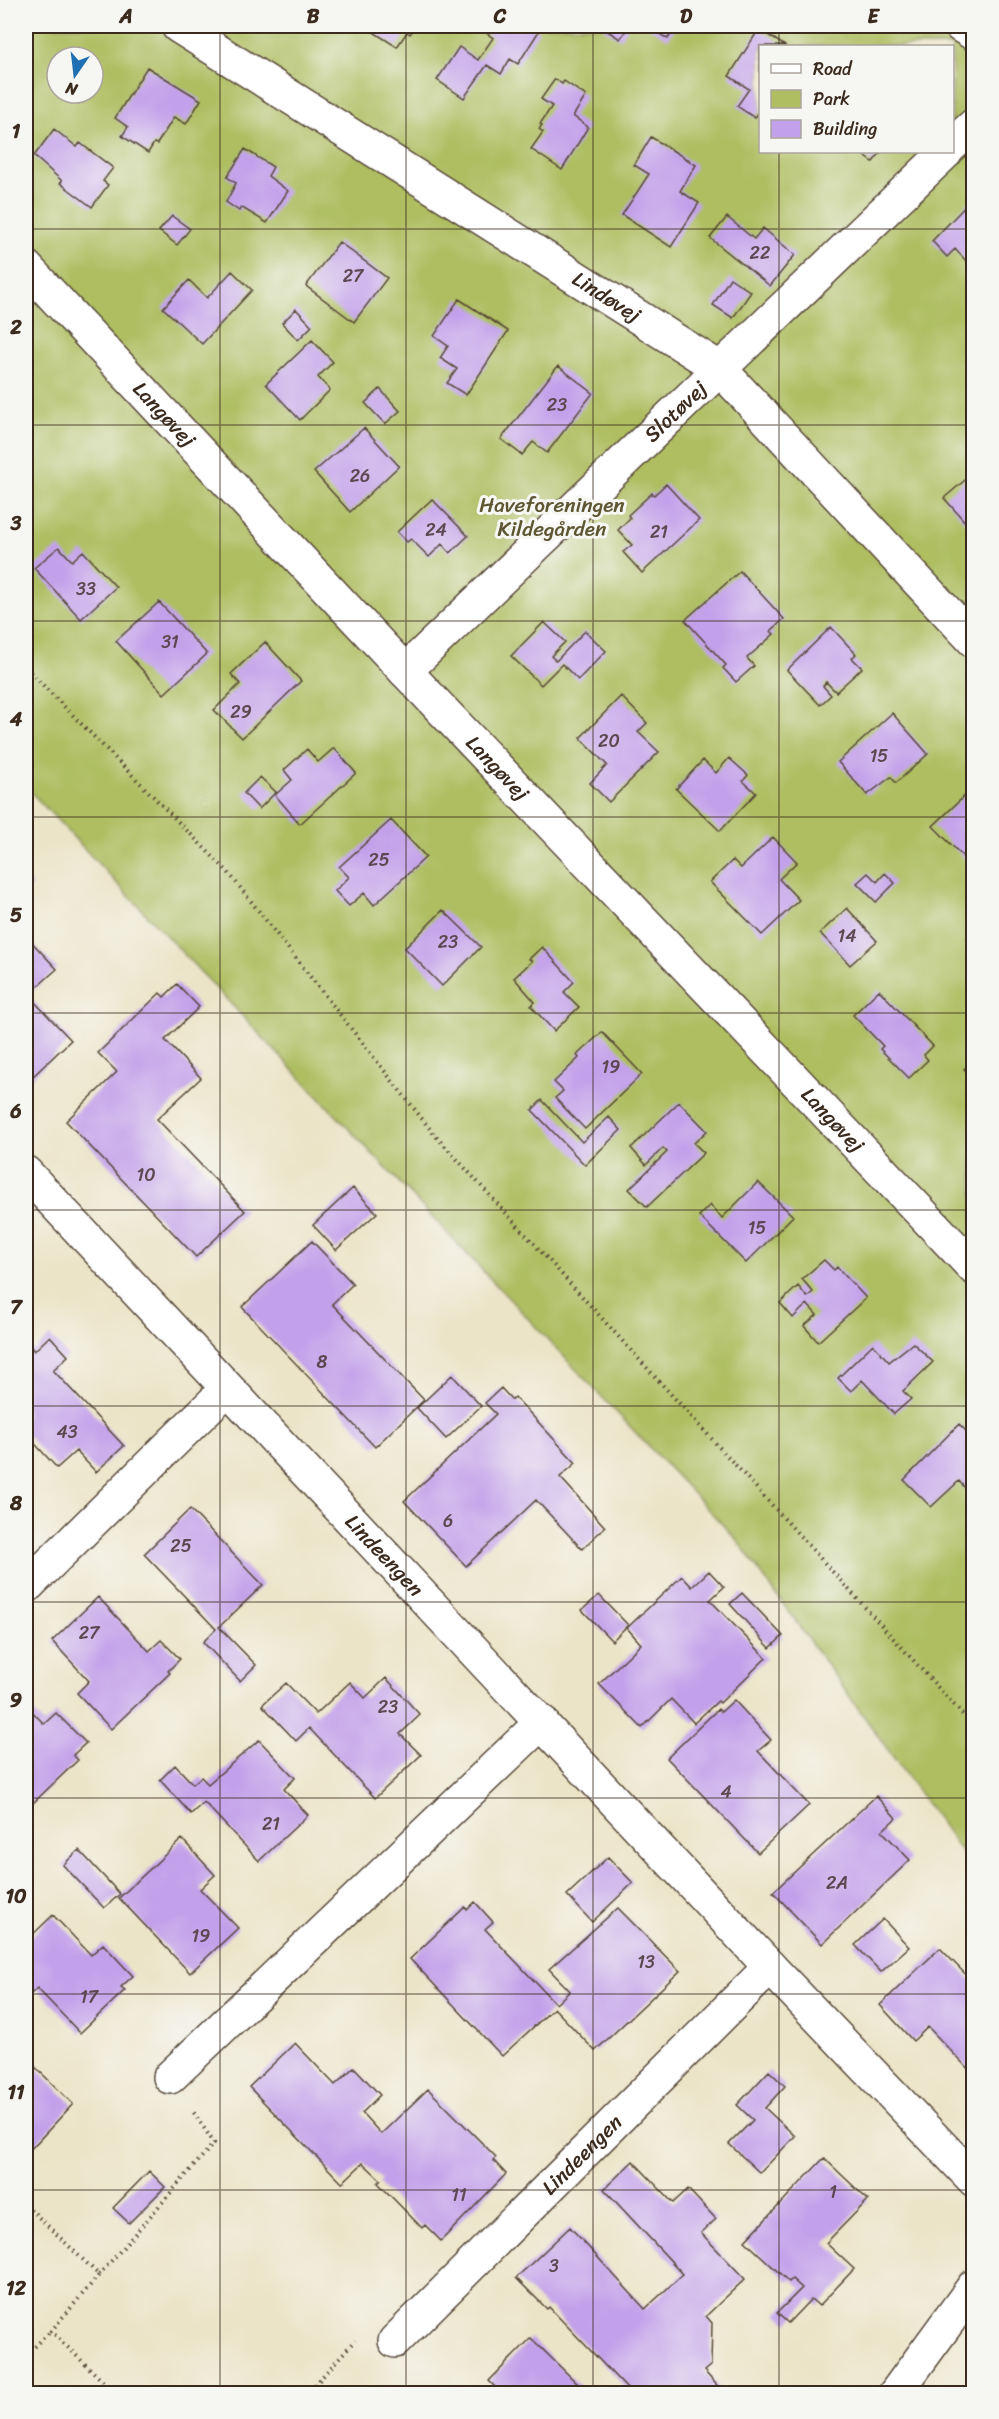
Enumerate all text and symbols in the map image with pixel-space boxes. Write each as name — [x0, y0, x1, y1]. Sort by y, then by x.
text: A — [118, 0, 133, 34]
text: B — [307, 0, 320, 34]
text: C — [493, 0, 507, 34]
text: D — [680, 0, 693, 34]
text: E — [867, 0, 880, 34]
north arrow — [45, 45, 105, 105]
legend — [759, 45, 954, 153]
text: Road — [813, 53, 853, 85]
text: N — [62, 73, 81, 105]
text: Park — [813, 83, 850, 115]
text: Building — [813, 113, 877, 145]
text: 1 — [12, 114, 21, 149]
house number: 22 — [750, 237, 770, 269]
house number: 27 — [343, 260, 365, 292]
street label: Lindøvej — [564, 261, 649, 333]
text: 2 — [9, 310, 22, 345]
street label: Slotøvej — [635, 371, 717, 452]
street label: Langøvej — [123, 372, 206, 457]
house number: 23 — [547, 389, 567, 421]
house number: 26 — [350, 460, 370, 492]
park label: Haveforeningen Kildegården — [479, 486, 625, 548]
text: 3 — [10, 506, 22, 541]
house number: 24 — [425, 514, 447, 546]
house number: 21 — [650, 516, 668, 548]
house number: 33 — [76, 573, 96, 605]
house number: 31 — [161, 626, 179, 658]
house number: 29 — [230, 696, 252, 728]
text: 4 — [9, 702, 23, 737]
house number: 20 — [598, 725, 620, 757]
street label: Langøvej — [456, 726, 539, 810]
house number: 15 — [870, 740, 888, 772]
house number: 25 — [368, 844, 390, 876]
text: 5 — [10, 898, 22, 933]
house number: 14 — [838, 920, 856, 952]
house number: 23 — [438, 926, 458, 958]
house number: 19 — [602, 1051, 620, 1083]
street label: Langøvej — [791, 1078, 874, 1162]
text: 6 — [9, 1094, 22, 1129]
house number: 10 — [136, 1159, 156, 1191]
house number: 15 — [748, 1212, 766, 1244]
text: 7 — [10, 1290, 23, 1325]
house number: 8 — [317, 1346, 328, 1378]
house number: 43 — [56, 1416, 78, 1448]
text: 8 — [9, 1486, 23, 1521]
street label: Lindeengen — [335, 1505, 433, 1606]
house number: 6 — [443, 1505, 453, 1537]
house number: 25 — [170, 1530, 192, 1562]
house number: 27 — [79, 1617, 101, 1649]
text: 9 — [10, 1683, 22, 1718]
house number: 23 — [378, 1691, 398, 1723]
house number: 4 — [720, 1776, 732, 1808]
house number: 21 — [262, 1808, 280, 1840]
house number: 2A — [826, 1867, 848, 1899]
text: 10 — [5, 1879, 27, 1914]
house number: 19 — [192, 1920, 210, 1952]
house number: 13 — [637, 1946, 655, 1978]
house number: 17 — [80, 1981, 100, 2013]
text: 11 — [7, 2075, 25, 2110]
street label: Lindeengen — [532, 2105, 632, 2204]
house number: 1 — [829, 2176, 837, 2208]
house number: 11 — [451, 2179, 467, 2211]
house number: 3 — [549, 2250, 559, 2282]
text: 12 — [6, 2271, 27, 2306]

